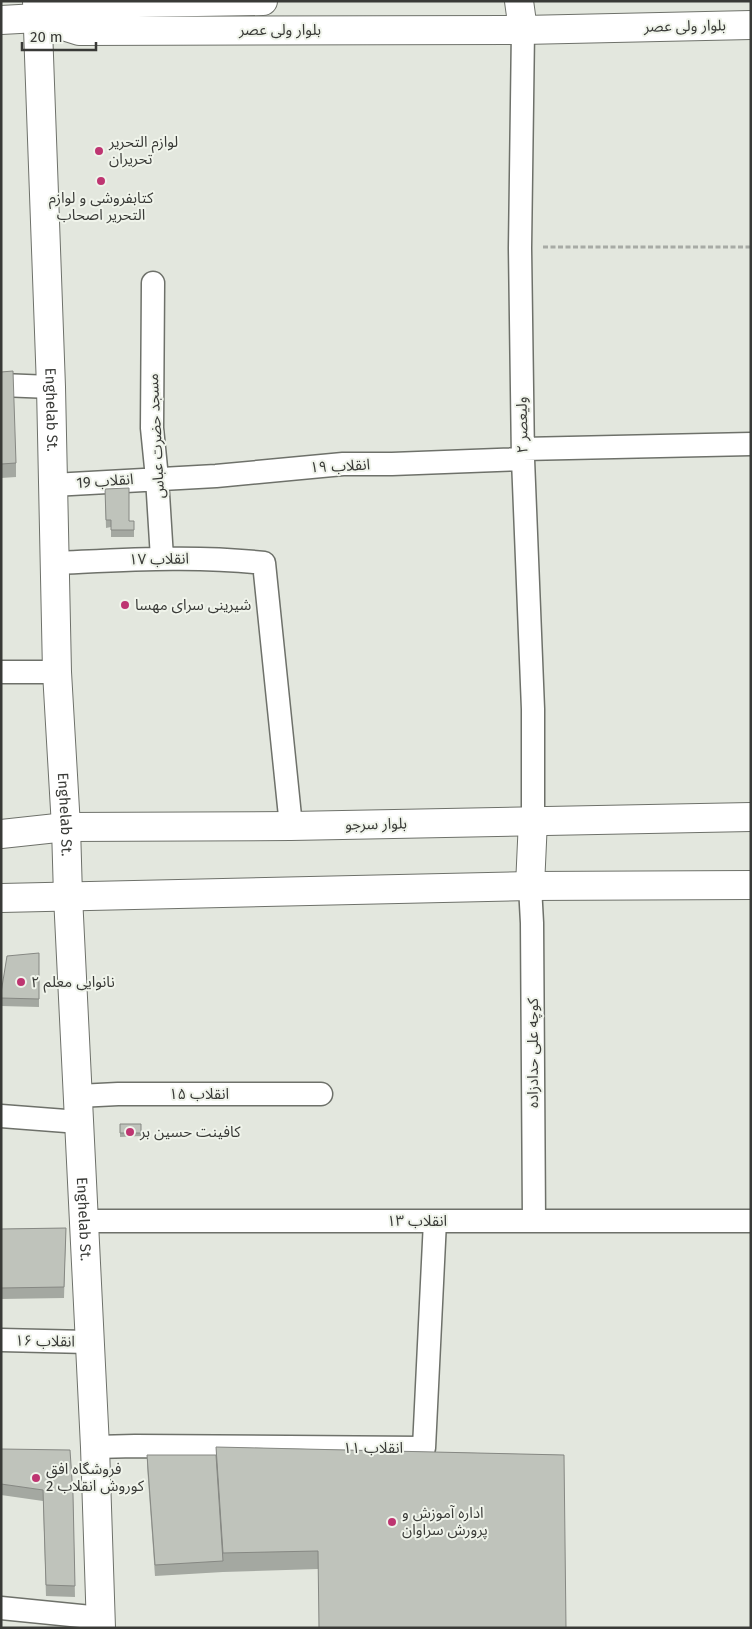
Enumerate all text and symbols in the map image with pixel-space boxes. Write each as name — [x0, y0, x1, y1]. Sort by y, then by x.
street label: بلوار ولی عصر — [643, 16, 726, 36]
scale bar — [22, 20, 96, 52]
street label: بلوار ولی عصر — [238, 21, 321, 39]
text: 20 m — [30, 28, 63, 46]
place label: لوازم التحریر تحریران — [108, 133, 178, 168]
marker: لوازم التحریر تحریران — [93, 145, 105, 157]
marker: کتابفروشی و لوازم التحریر اصحاب — [95, 175, 107, 187]
place label: کتابفروشی و لوازم التحریر اصحاب — [49, 189, 154, 224]
street label: Enghelab St. — [41, 367, 61, 452]
street label: مسجد حضرت عباس — [144, 373, 168, 499]
street label: ولیعصر ۲ — [513, 396, 531, 454]
street label: انقلاب ۱۹ — [310, 455, 370, 477]
street label: انقلاب 19 — [76, 470, 134, 492]
street label: انقلاب ۱۷ — [129, 549, 189, 569]
place label: شیرینی سرای مهسا — [135, 596, 252, 614]
marker: شیرینی سرای مهسا — [119, 599, 131, 611]
street label: Enghelab St. — [54, 772, 76, 857]
street label: بلوار سرجو — [345, 814, 407, 834]
place label: نانوایی معلم ۲ — [31, 973, 115, 993]
marker: نانوایی معلم ۲ — [15, 976, 27, 988]
street label: کوچه علی حدادزاده — [524, 997, 543, 1108]
street label: انقلاب ۱۵ — [169, 1085, 229, 1103]
place label: کافینت حسین بر — [139, 1123, 241, 1141]
marker: کافینت حسین بر — [124, 1126, 136, 1138]
street label: Enghelab St. — [73, 1177, 95, 1261]
street label: انقلاب ۱۳ — [387, 1212, 447, 1230]
street label: انقلاب ۱۶ — [15, 1331, 75, 1351]
street label: انقلاب ۱۱ — [343, 1439, 403, 1457]
place label: فروشگاه افق کوروش انقلاب 2 — [46, 1460, 145, 1495]
marker: فروشگاه افق کوروش انقلاب 2 — [30, 1472, 42, 1484]
place label: اداره آموزش و پرورش سراوان — [402, 1504, 488, 1540]
marker: اداره آموزش و پرورش سراوان — [386, 1516, 398, 1528]

